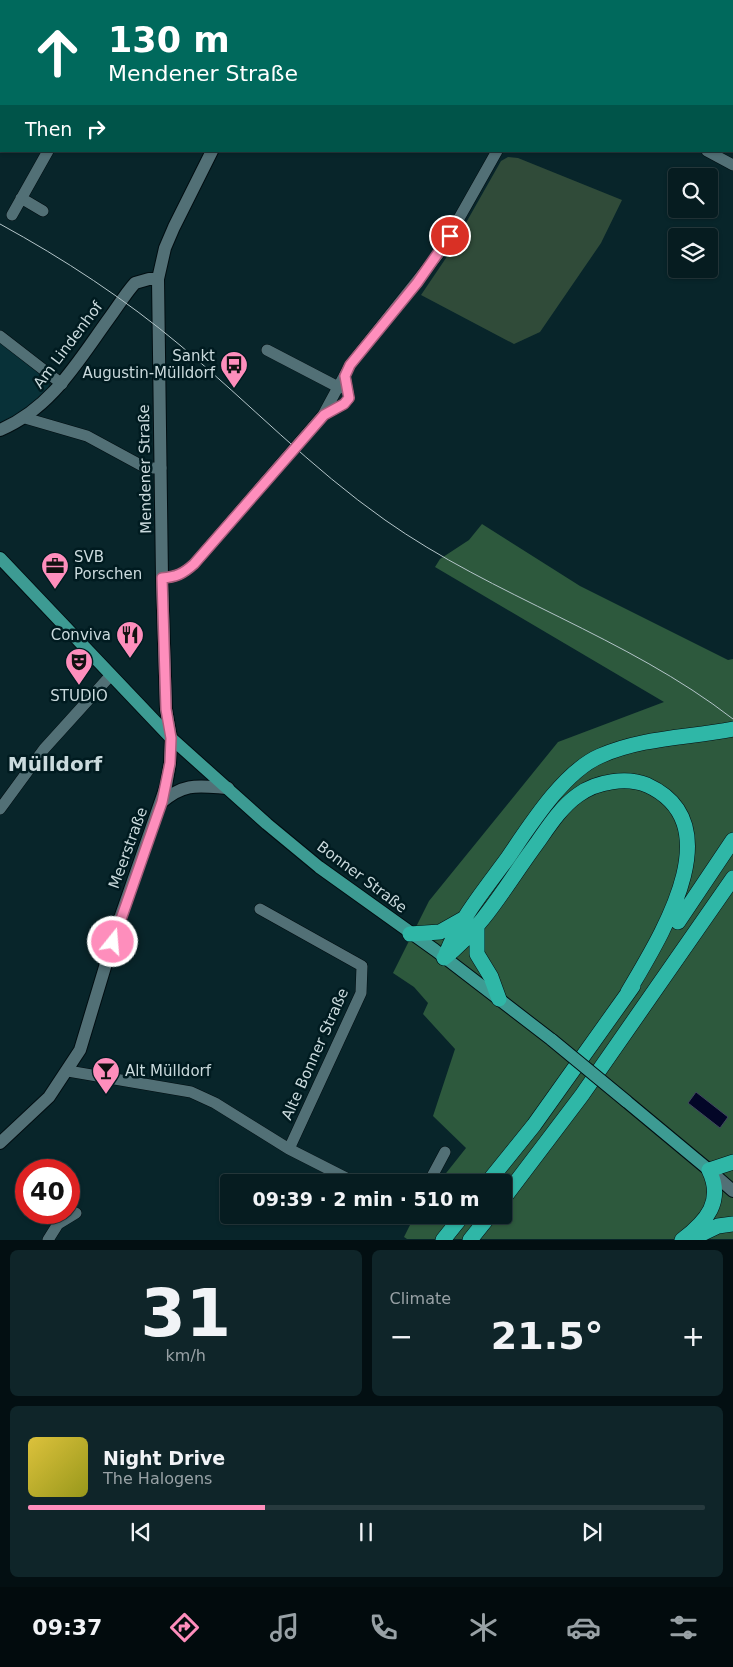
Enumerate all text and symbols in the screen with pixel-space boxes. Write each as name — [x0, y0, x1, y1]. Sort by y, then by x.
icon: ahead — [25, 20, 90, 85]
text: 130 m — [108, 20, 230, 60]
text: Mendener Straße — [108, 61, 298, 86]
icon: right — [82, 115, 110, 143]
text: Then — [25, 118, 72, 140]
map controls — [668, 168, 718, 278]
button: search — [668, 168, 718, 218]
pin — [429, 215, 471, 257]
icon: arrive — [436, 222, 464, 250]
button: layers — [668, 228, 718, 278]
street label: Am Lindenhof — [30, 298, 107, 392]
place label: Sankt Augustin-Mülldorf — [82, 347, 216, 382]
bus stop icon: Sankt Augustin-Mülldorf — [219, 350, 249, 389]
street label: Mendener Straße — [135, 404, 155, 534]
place label: SVB Porschen — [74, 548, 142, 583]
office icon: SVB Porschen — [40, 551, 70, 590]
restaurant icon: Conviva — [115, 620, 145, 659]
place label: Conviva — [51, 626, 111, 644]
theatre icon: STUDIO — [64, 647, 94, 686]
place label: STUDIO — [50, 687, 108, 705]
district label: Mülldorf — [8, 752, 103, 776]
street label: Meerstraße — [105, 805, 151, 891]
street label: Bonner Straße — [313, 837, 411, 917]
position arrow — [86, 915, 138, 967]
street label: Alte Bonner Straße — [278, 985, 352, 1123]
bar icon: Alt Mülldorf — [91, 1056, 121, 1095]
place label: Alt Mülldorf — [125, 1062, 212, 1080]
speed limit sign: 40 — [15, 1159, 80, 1224]
text: 09:39 · 2 min · 510 m — [252, 1188, 480, 1210]
text: 31 — [141, 1276, 231, 1351]
text: Climate — [390, 1289, 451, 1308]
text: 21.5° — [491, 1314, 604, 1358]
text: − — [390, 1320, 413, 1353]
text: + — [682, 1320, 705, 1353]
text: km/h — [166, 1346, 206, 1365]
text: Night Drive — [103, 1447, 225, 1469]
text: The Halogens — [103, 1469, 212, 1488]
icon: previous — [127, 1518, 155, 1546]
icon: pause — [352, 1518, 380, 1546]
icon: next — [578, 1518, 606, 1546]
icon: directions — [167, 1610, 202, 1645]
icon: music — [267, 1610, 302, 1645]
icon: phone — [366, 1610, 401, 1645]
icon: climate — [466, 1610, 501, 1645]
icon: car — [566, 1610, 601, 1645]
icon: filters — [666, 1610, 701, 1645]
text: 09:37 — [32, 1615, 102, 1640]

